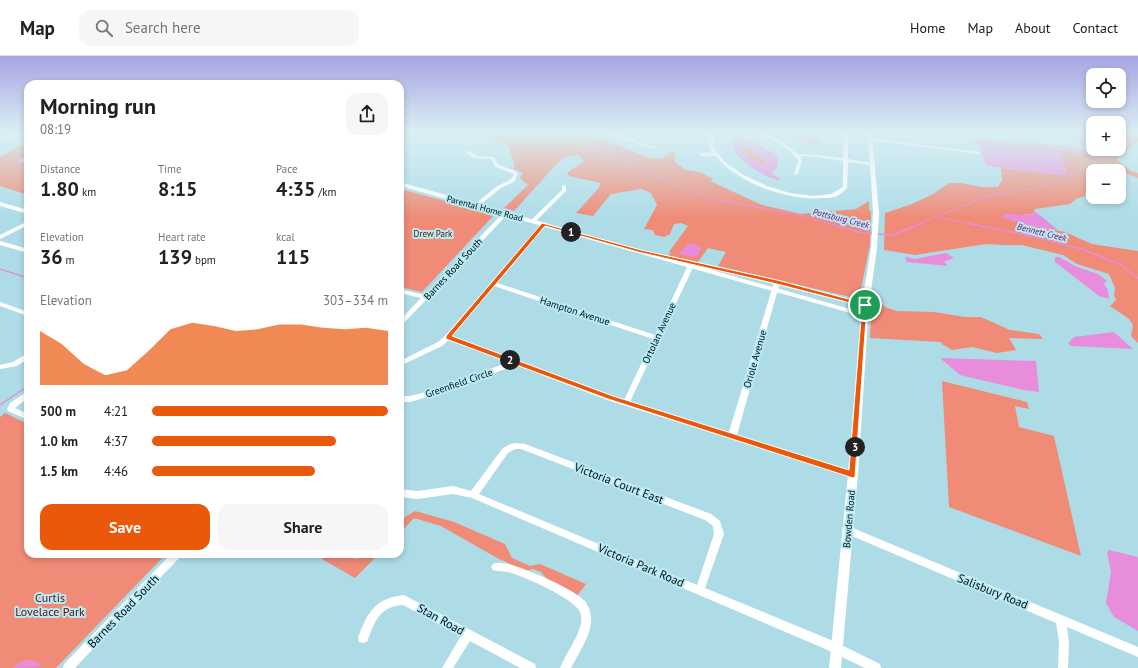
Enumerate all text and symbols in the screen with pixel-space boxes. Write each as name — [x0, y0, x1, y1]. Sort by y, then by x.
search box — [79, 10, 359, 46]
text: Map — [20, 16, 55, 40]
icon: search — [93, 17, 115, 39]
text: Search here — [125, 18, 201, 37]
text: Home — [910, 19, 945, 37]
text: Map — [967, 19, 993, 37]
text: About — [1015, 19, 1051, 37]
text: Contact — [1073, 19, 1118, 37]
map controls — [1086, 68, 1126, 204]
button: locate — [1086, 68, 1126, 108]
text: Morning run — [40, 92, 156, 120]
button: share — [346, 93, 388, 135]
button: + — [1086, 116, 1126, 156]
text: 08:19 — [40, 121, 71, 138]
text: Distance — [40, 162, 80, 176]
text: Time — [158, 162, 182, 176]
text: Pace — [276, 162, 298, 176]
button: − — [1086, 164, 1126, 204]
text: 1.80 — [40, 176, 79, 202]
text: 8:15 — [158, 176, 197, 202]
text: 4:35 — [276, 176, 315, 202]
text: km — [79, 185, 96, 199]
text: /km — [315, 185, 336, 199]
street label: Parental Home Road — [446, 193, 524, 224]
water label: Pottsburg Creek — [812, 206, 871, 231]
water label: Bennett Creek — [1016, 221, 1069, 244]
pin: 1 — [561, 222, 581, 242]
text: 1 — [568, 225, 574, 239]
park label: Drew Park — [414, 228, 453, 239]
text: Elevation — [40, 230, 84, 244]
text: Heart rate — [158, 230, 206, 244]
text: kcal — [276, 230, 295, 244]
street label: Barnes Road South — [421, 235, 485, 303]
text: 36 — [40, 244, 63, 270]
text: 139 — [158, 244, 192, 270]
text: 115 — [276, 244, 310, 270]
text: m — [63, 253, 75, 267]
text: bpm — [192, 253, 216, 267]
pin — [848, 288, 882, 322]
text: Elevation — [40, 292, 92, 309]
text: 303–334 m — [323, 292, 388, 309]
street label: Hampton Avenue — [538, 294, 612, 328]
icon: arrive — [854, 294, 876, 316]
street label: Ortolan Avenue — [639, 300, 679, 366]
street label: Oriole Avenue — [740, 328, 770, 390]
pin: 2 — [500, 350, 520, 370]
text: 2 — [507, 353, 513, 367]
street label: Greenfield Circle — [423, 365, 495, 401]
text: 500 m — [40, 403, 76, 420]
text: 4:21 — [104, 403, 128, 420]
text: 1.0 km — [40, 433, 78, 450]
text: 4:37 — [104, 433, 128, 450]
pin: 3 — [845, 437, 865, 457]
text: 3 — [852, 440, 858, 454]
street label: Victoria Court East — [571, 459, 666, 507]
text: 1.5 km — [40, 463, 78, 480]
text: 4:46 — [104, 463, 128, 480]
street label: Bowden Road — [840, 489, 858, 549]
button: Save — [40, 504, 210, 550]
button: Share — [218, 504, 388, 550]
street label: Victoria Park Road — [595, 540, 687, 590]
street label: Salisbury Road — [955, 570, 1031, 612]
street label: Barnes Road South — [84, 571, 162, 651]
park label: Curtis Lovelace Park — [15, 590, 85, 619]
street label: Stan Road — [415, 600, 467, 638]

